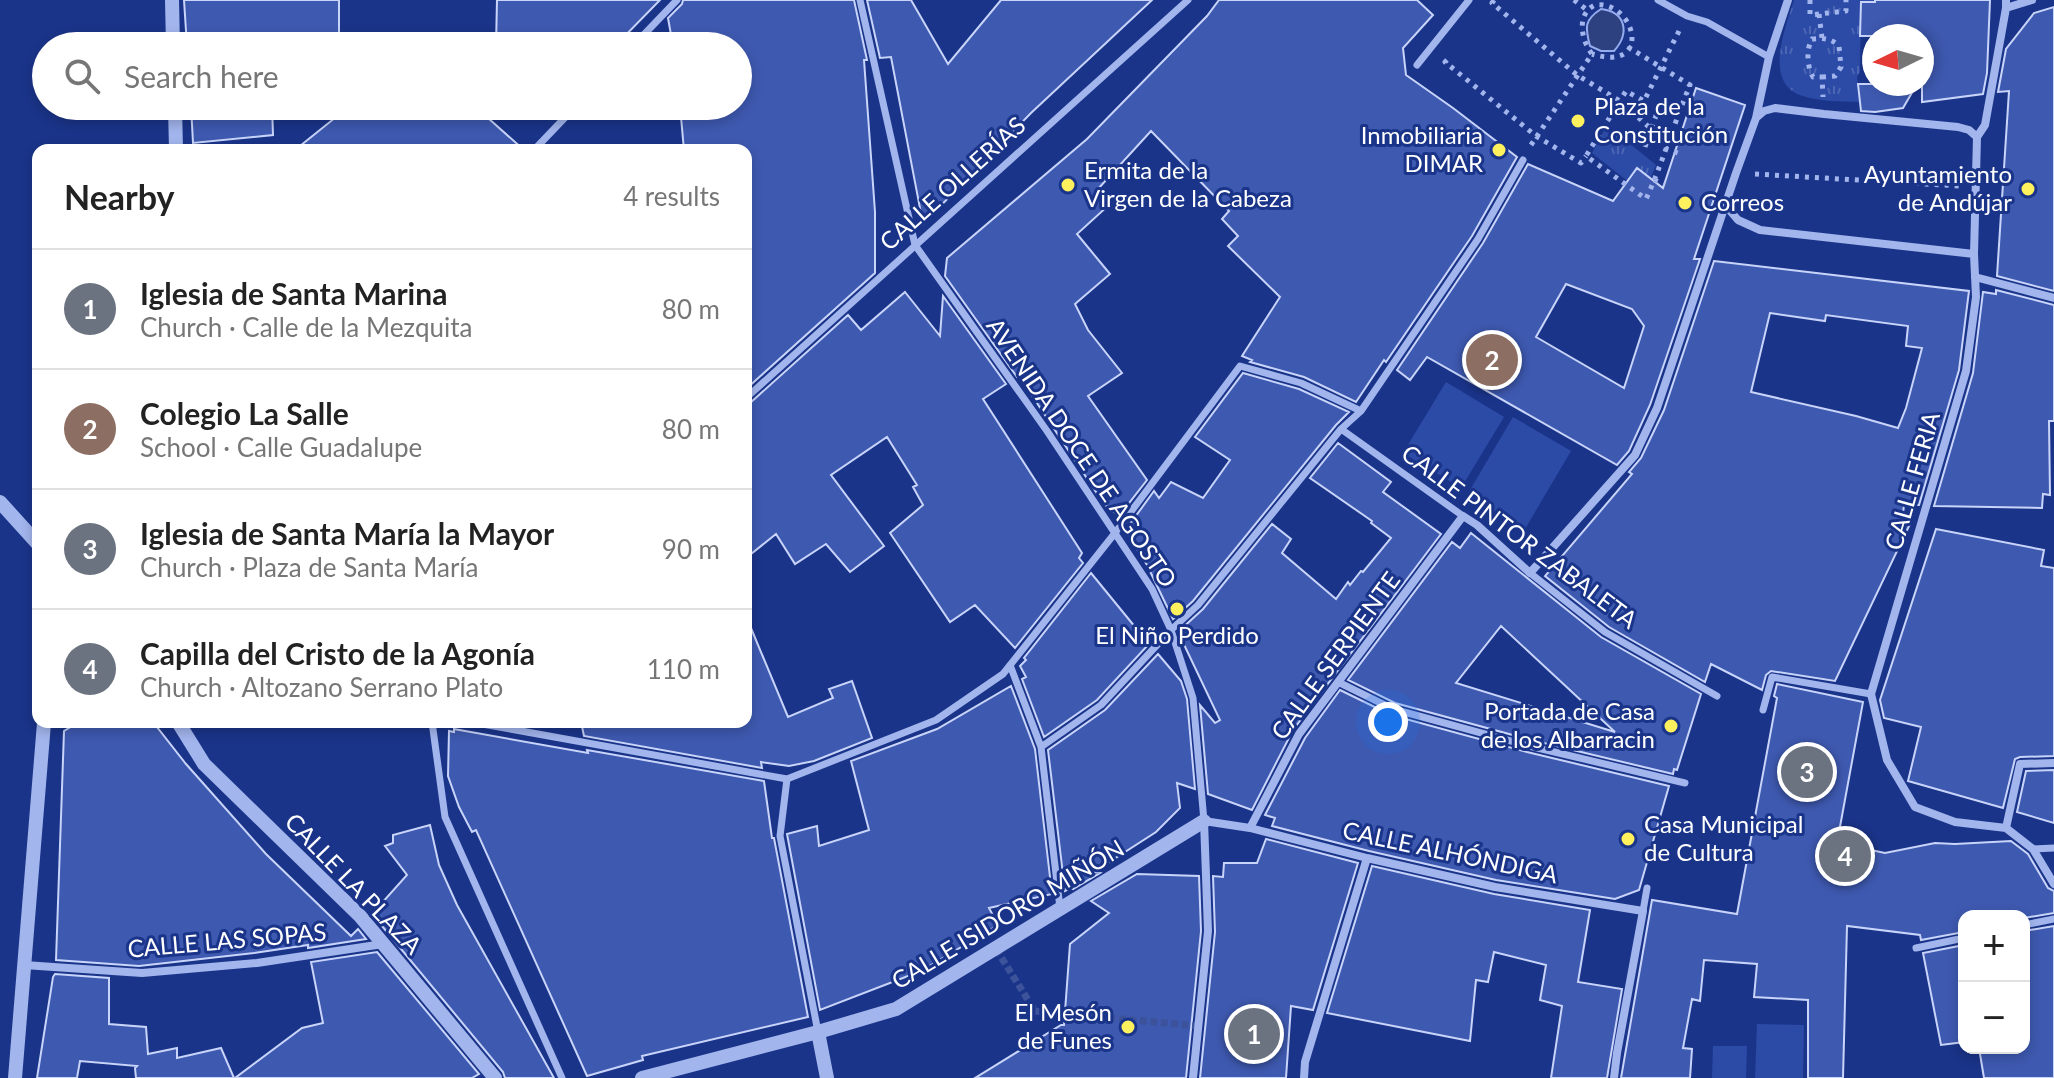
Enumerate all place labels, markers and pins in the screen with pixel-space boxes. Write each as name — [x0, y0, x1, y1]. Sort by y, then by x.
place label: Plaza de la Constitución — [1594, 91, 1728, 148]
marker: Plaza de la Constitución — [1569, 112, 1587, 130]
place label: Inmobiliaria DIMAR — [1361, 120, 1483, 177]
marker: Inmobiliaria DIMAR — [1490, 141, 1508, 159]
place label: Ermita de la Virgen de la Cabeza — [1084, 155, 1292, 212]
place label: Ayuntamiento de Andújar — [1864, 159, 2012, 216]
marker: Ermita de la Virgen de la Cabeza — [1059, 176, 1077, 194]
marker: Ayuntamiento de Andújar — [2019, 180, 2037, 198]
place label: Correos — [1701, 187, 1784, 216]
marker: Correos — [1676, 194, 1694, 212]
pin: 2 — [1466, 330, 1518, 390]
marker: El Niño Perdido — [1168, 600, 1186, 618]
place label: El Niño Perdido — [1095, 620, 1259, 649]
place label: Portada de Casa de los Albarracin — [1481, 696, 1655, 753]
marker: Portada de Casa de los Albarracin — [1662, 717, 1680, 735]
pin: 3 — [1781, 742, 1833, 802]
place label: Casa Municipal de Cultura — [1644, 809, 1803, 866]
pin: 4 — [1819, 826, 1871, 886]
marker: Casa Municipal de Cultura — [1619, 830, 1637, 848]
place label: El Mesón de Funes — [1014, 997, 1112, 1054]
pin: 1 — [1228, 1004, 1280, 1064]
marker: El Mesón de Funes — [1119, 1018, 1137, 1036]

